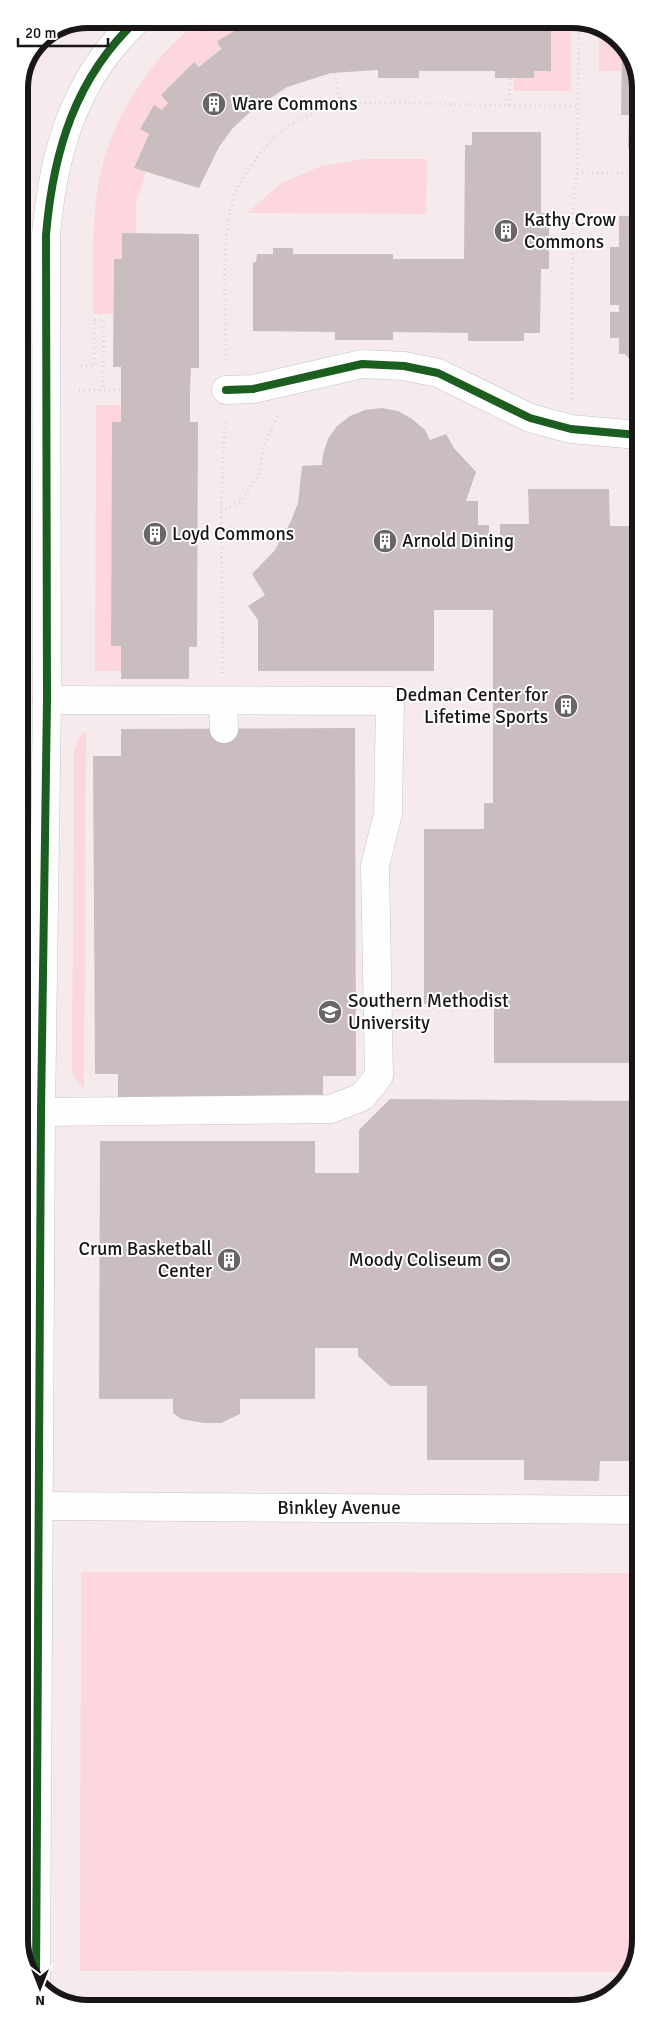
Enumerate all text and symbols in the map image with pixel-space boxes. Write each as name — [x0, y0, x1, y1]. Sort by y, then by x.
scale bar — [18, 15, 108, 47]
text: 20 m — [25, 24, 56, 42]
building icon: Ware Commons — [201, 91, 227, 117]
place label: Ware Commons — [232, 92, 357, 116]
place label: Kathy Crow Commons — [524, 208, 616, 254]
building icon: Kathy Crow Commons — [493, 218, 519, 244]
building icon: Loyd Commons — [142, 521, 168, 547]
place label: Loyd Commons — [172, 522, 294, 546]
building icon: Arnold Dining — [372, 528, 398, 554]
place label: Arnold Dining — [402, 529, 514, 553]
place label: Dedman Center for Lifetime Sports — [395, 683, 548, 729]
building icon: Dedman Center for Lifetime Sports — [553, 693, 579, 719]
place label: Southern Methodist University — [348, 989, 509, 1035]
school or university icon: Southern Methodist University — [317, 999, 343, 1025]
place label: Crum Basketball Center — [78, 1237, 212, 1283]
building icon: Crum Basketball Center — [216, 1247, 242, 1273]
sports icon: Moody Coliseum — [486, 1247, 512, 1273]
place label: Moody Coliseum — [349, 1248, 482, 1272]
street label: Binkley Avenue — [277, 1496, 401, 1520]
north arrow — [15, 1963, 65, 2013]
text: N — [35, 1992, 45, 2009]

